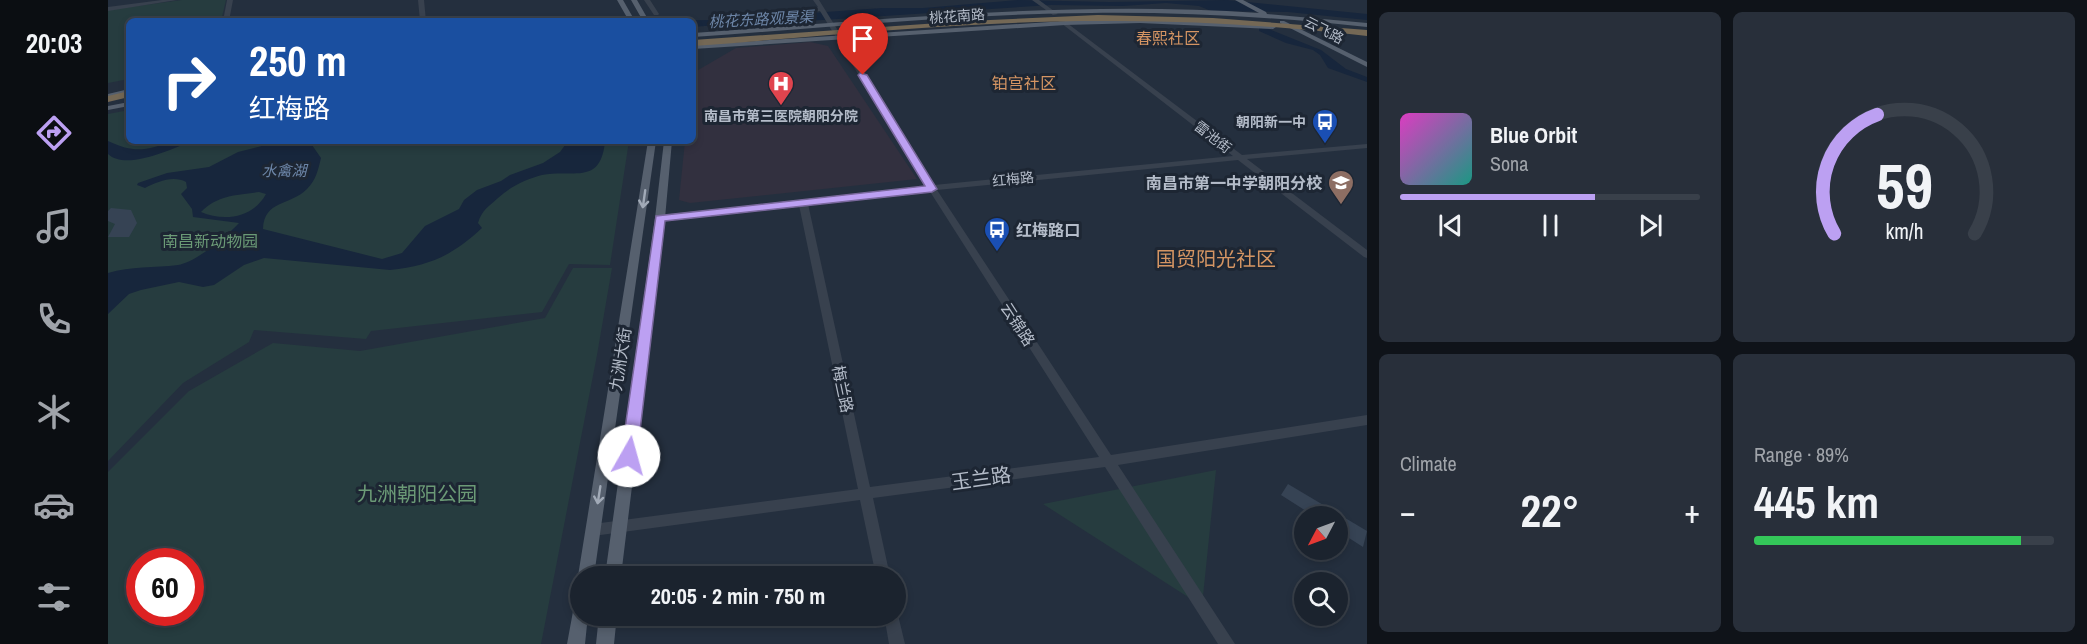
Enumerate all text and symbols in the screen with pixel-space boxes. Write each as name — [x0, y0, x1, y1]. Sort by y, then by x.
street label: 桃花南路 — [928, 5, 986, 27]
water label: 桃花东路观景渠 — [708, 6, 816, 32]
street label: 云飞路 — [1301, 12, 1347, 48]
pin — [837, 13, 888, 75]
icon: arrive — [846, 22, 879, 55]
text: 20:03 — [26, 25, 82, 61]
district label: 春熙社区 — [1136, 27, 1200, 49]
text: 250 m — [249, 33, 347, 89]
icon: right — [150, 42, 228, 120]
hospital icon: 南昌市第三医院朝阳分院 — [766, 69, 796, 107]
district label: 铂宫社区 — [992, 72, 1056, 94]
text: 红梅路 — [249, 90, 330, 126]
place label: 南昌市第三医院朝阳分院 — [704, 107, 858, 125]
bus stop icon: 朝阳新一中 — [1310, 107, 1340, 145]
icon: directions — [33, 112, 75, 154]
place label: 朝阳新一中 — [1236, 113, 1306, 131]
street label: 雷池街 — [1191, 117, 1235, 157]
text: Blue Orbit — [1490, 120, 1577, 150]
text: 59 — [1876, 143, 1932, 227]
text: Sona — [1490, 150, 1528, 177]
water label: 水禽湖 — [261, 160, 308, 181]
street label: 红梅路 — [991, 168, 1035, 190]
school or university icon: 南昌市第一中学朝阳分校 — [1326, 168, 1356, 206]
place label: 南昌市第一中学朝阳分校 — [1146, 172, 1323, 194]
one-way arrow — [639, 189, 650, 208]
icon: music — [33, 205, 75, 247]
icon: previous — [1434, 209, 1467, 242]
icon: pause — [1534, 209, 1567, 242]
icon: next — [1634, 209, 1667, 242]
bus stop icon: 红梅路口 — [982, 215, 1012, 253]
text: km/h — [1885, 218, 1923, 247]
place label: 红梅路口 — [1016, 219, 1080, 241]
park label: 南昌新动物园 — [162, 230, 258, 252]
district label: 国贸阳光社区 — [1156, 245, 1276, 272]
icon: phone — [33, 298, 75, 340]
street label: 云锦路 — [996, 298, 1040, 350]
street label: 九洲大街 — [604, 326, 636, 392]
street label: 梅兰路 — [827, 363, 859, 415]
icon: climate — [33, 391, 75, 433]
position arrow — [597, 424, 661, 488]
text: Range · 89% — [1754, 441, 1849, 468]
text: Climate — [1400, 450, 1457, 477]
street label: 玉兰路 — [949, 460, 1013, 496]
text: 445 km — [1754, 471, 1879, 532]
park label: 九洲朝阳公园 — [357, 480, 477, 507]
text: 22° — [1520, 480, 1580, 541]
icon: car — [33, 484, 75, 526]
one-way arrow — [593, 485, 604, 505]
text: − — [1400, 489, 1416, 533]
text: + — [1684, 489, 1700, 533]
north arrow — [1294, 506, 1348, 560]
map controls — [1294, 506, 1348, 626]
speed limit sign: 60 — [126, 548, 204, 626]
button: search — [1294, 572, 1348, 626]
icon: filters — [33, 576, 75, 618]
text: 20:05 · 2 min · 750 m — [651, 581, 825, 611]

